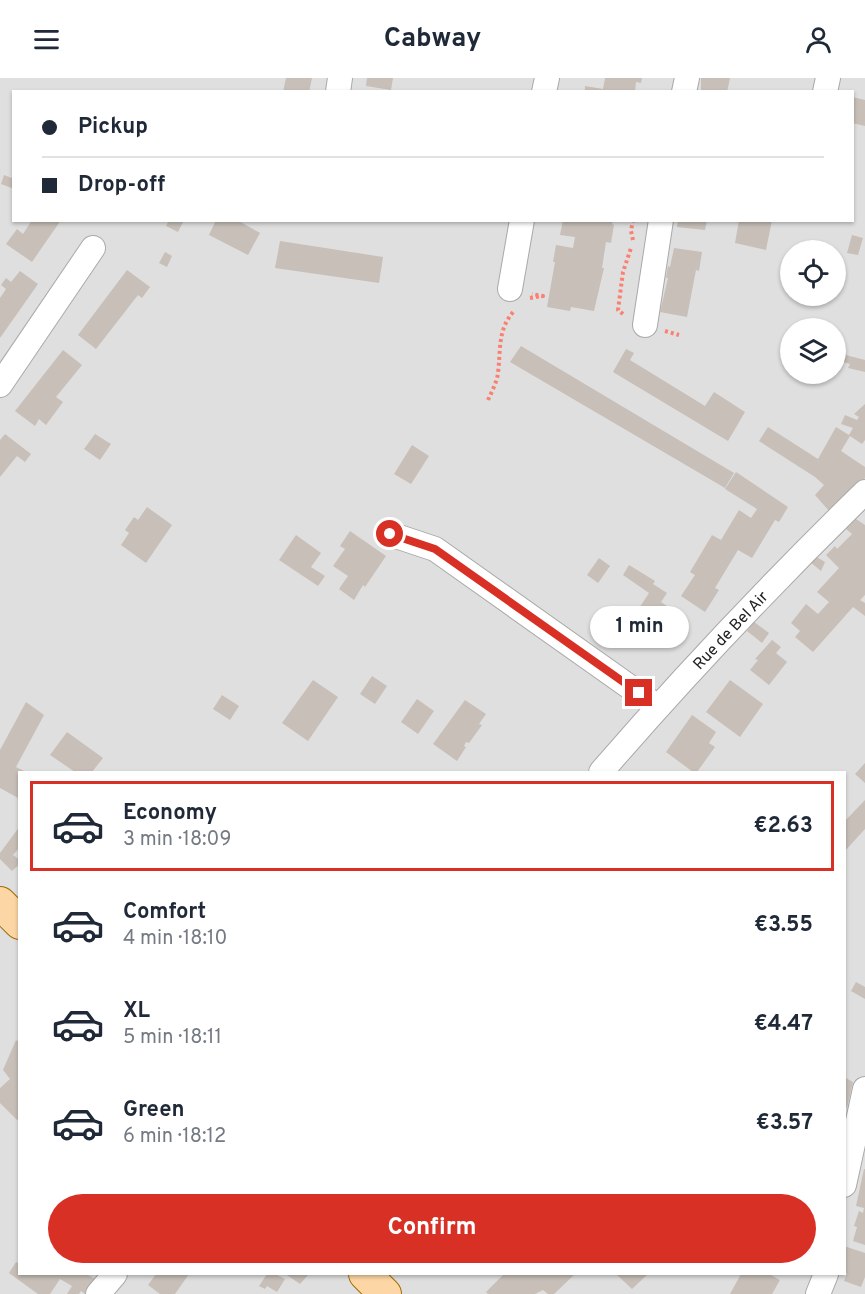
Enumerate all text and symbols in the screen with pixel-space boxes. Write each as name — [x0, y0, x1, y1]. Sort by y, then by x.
text: Cabway — [384, 22, 481, 56]
icon: menu — [30, 23, 63, 56]
icon: person — [802, 23, 835, 56]
text: Pickup — [78, 114, 148, 141]
text: Drop-off — [78, 172, 165, 199]
map controls — [780, 240, 846, 384]
button: locate — [780, 240, 846, 306]
button: layers — [780, 318, 846, 384]
route start — [376, 520, 403, 547]
street label: Rue de Bel Air — [689, 588, 773, 675]
callout: 1 min — [590, 606, 688, 648]
text: 1 min — [615, 614, 664, 640]
route end — [625, 679, 652, 706]
icon: car — [51, 799, 105, 853]
text: Economy — [123, 800, 217, 827]
text: €2.63 — [754, 813, 813, 840]
text: 3 min · 18:09 — [123, 827, 231, 853]
icon: car — [51, 898, 105, 952]
text: Comfort — [123, 899, 206, 926]
text: €3.55 — [754, 912, 813, 939]
text: 4 min · 18:10 — [123, 926, 227, 952]
icon: car — [51, 997, 105, 1051]
text: XL — [123, 998, 150, 1025]
text: €4.47 — [754, 1011, 813, 1038]
text: 5 min · 18:11 — [123, 1025, 222, 1051]
icon: car — [51, 1096, 105, 1150]
text: Green — [123, 1097, 185, 1124]
text: €3.57 — [756, 1110, 813, 1137]
text: 6 min · 18:12 — [123, 1124, 226, 1150]
button: Confirm — [48, 1194, 816, 1263]

